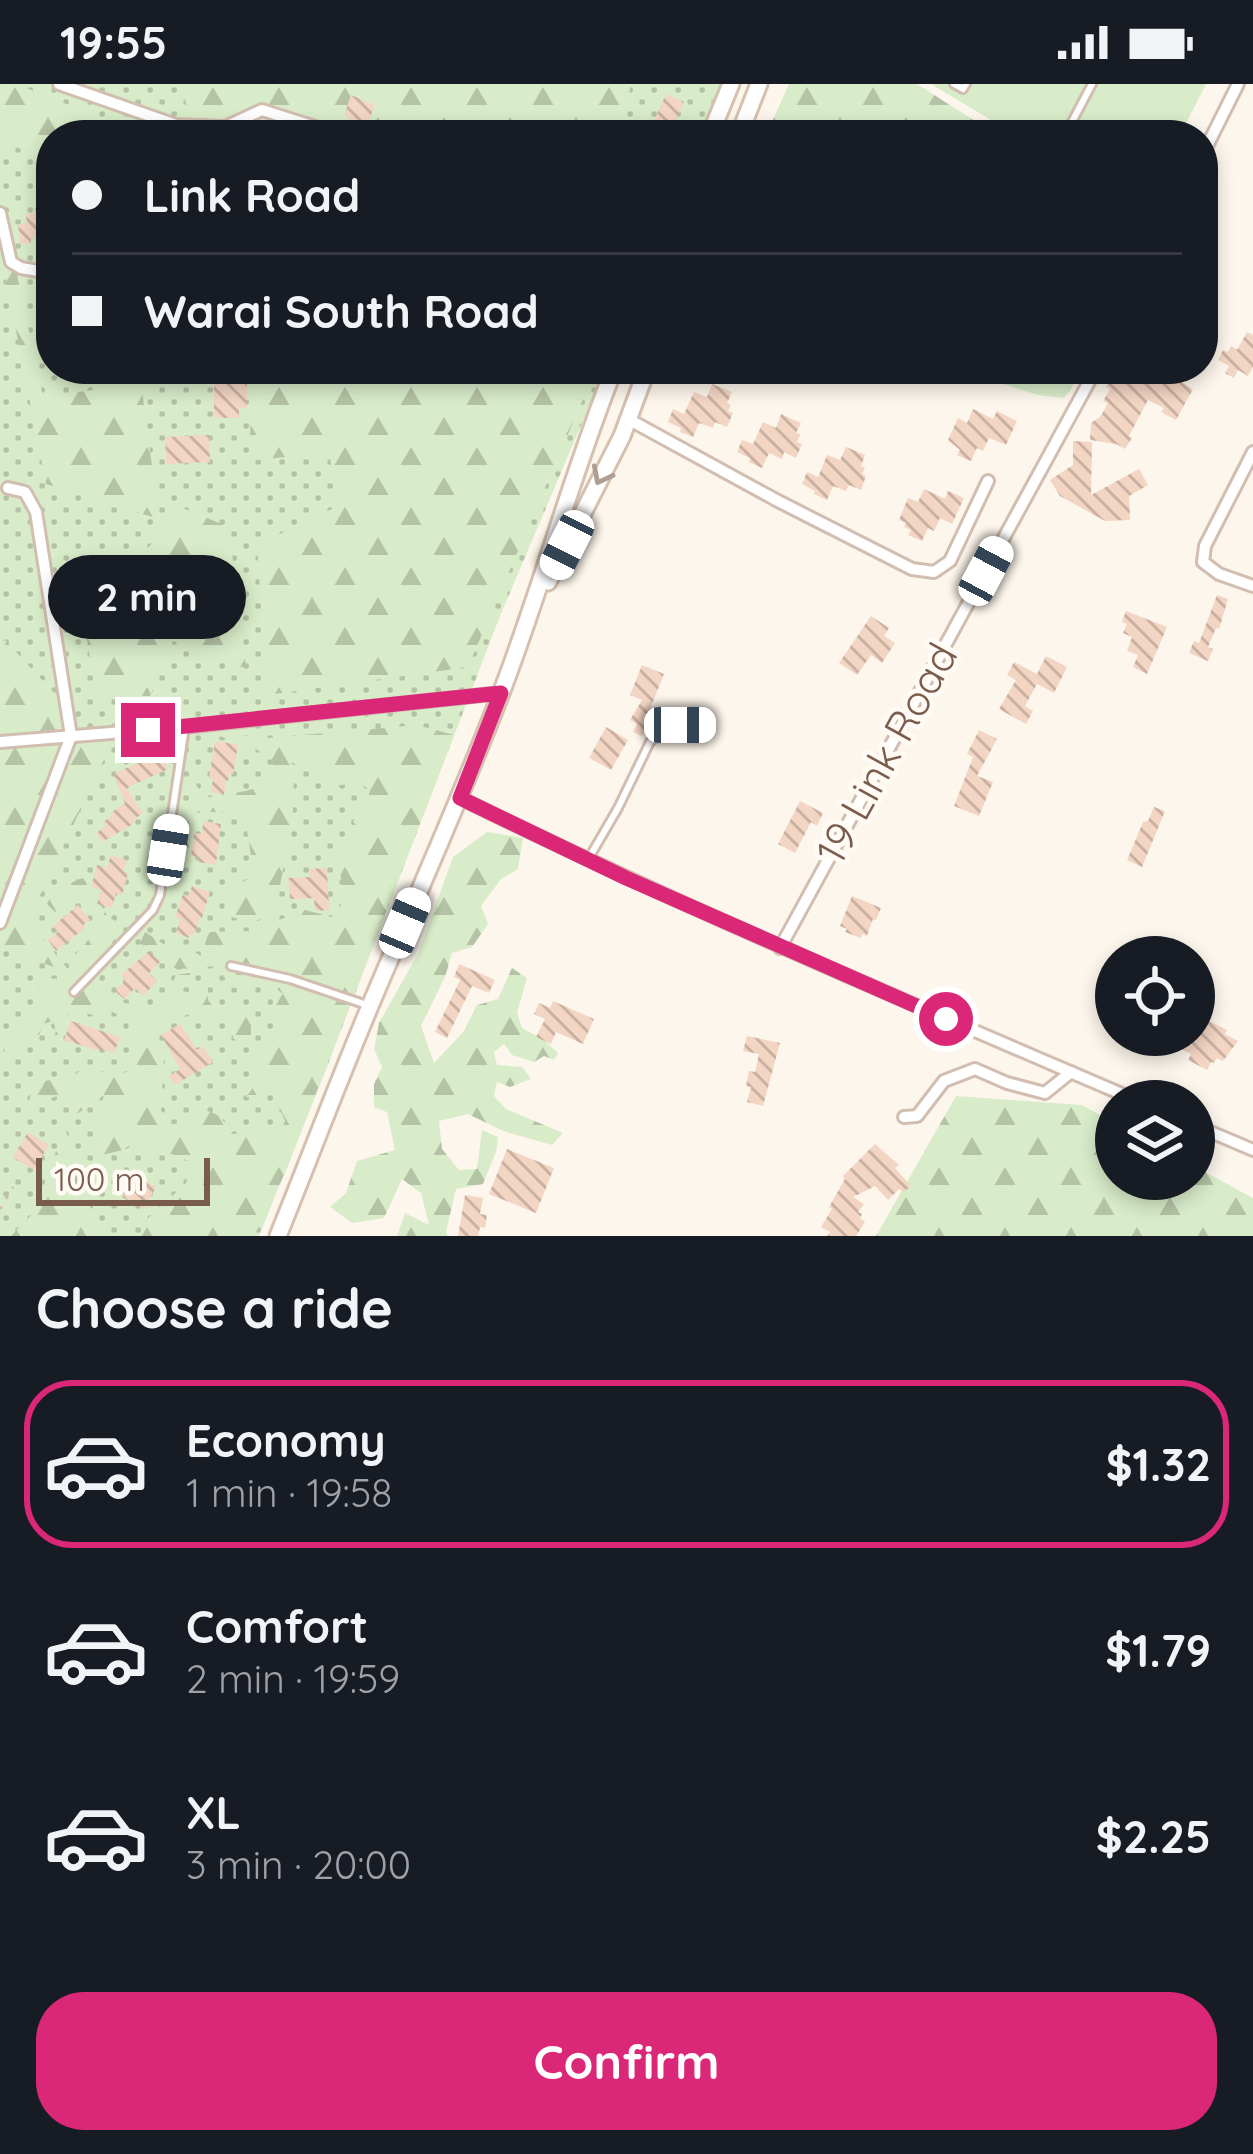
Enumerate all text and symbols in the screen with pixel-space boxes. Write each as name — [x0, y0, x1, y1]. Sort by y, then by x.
text: 19:55 — [60, 14, 167, 70]
text: Link Road — [144, 167, 360, 223]
text: Warai South Road — [144, 283, 539, 339]
one-way arrow — [593, 464, 616, 486]
car — [535, 505, 599, 585]
car — [953, 531, 1019, 611]
callout: 2 min — [49, 556, 247, 640]
text: 2 min — [96, 572, 198, 621]
street label: 19 Link Road — [804, 633, 968, 873]
route end — [121, 703, 175, 757]
car — [644, 707, 716, 743]
car — [145, 812, 191, 888]
car — [374, 883, 436, 963]
map controls — [1095, 936, 1215, 1200]
button: locate — [1095, 936, 1215, 1056]
route start — [919, 992, 973, 1046]
button: layers — [1095, 1080, 1215, 1200]
scale bar — [36, 1152, 210, 1205]
text: 100 m — [54, 1158, 145, 1199]
text: Choose a ride — [36, 1274, 393, 1342]
icon: car — [42, 1410, 150, 1518]
text: Economy — [186, 1412, 386, 1468]
text: $1.32 — [1106, 1436, 1211, 1492]
text: 1 min · 19:58 — [186, 1468, 392, 1517]
icon: car — [42, 1596, 150, 1704]
text: Comfort — [186, 1598, 368, 1654]
text: $1.79 — [1105, 1622, 1211, 1678]
text: 2 min · 19:59 — [186, 1654, 400, 1703]
icon: car — [42, 1782, 150, 1890]
text: XL — [186, 1784, 241, 1840]
text: $2.25 — [1096, 1808, 1211, 1864]
text: 3 min · 20:00 — [186, 1840, 411, 1889]
button: Confirm — [36, 1992, 1217, 2130]

